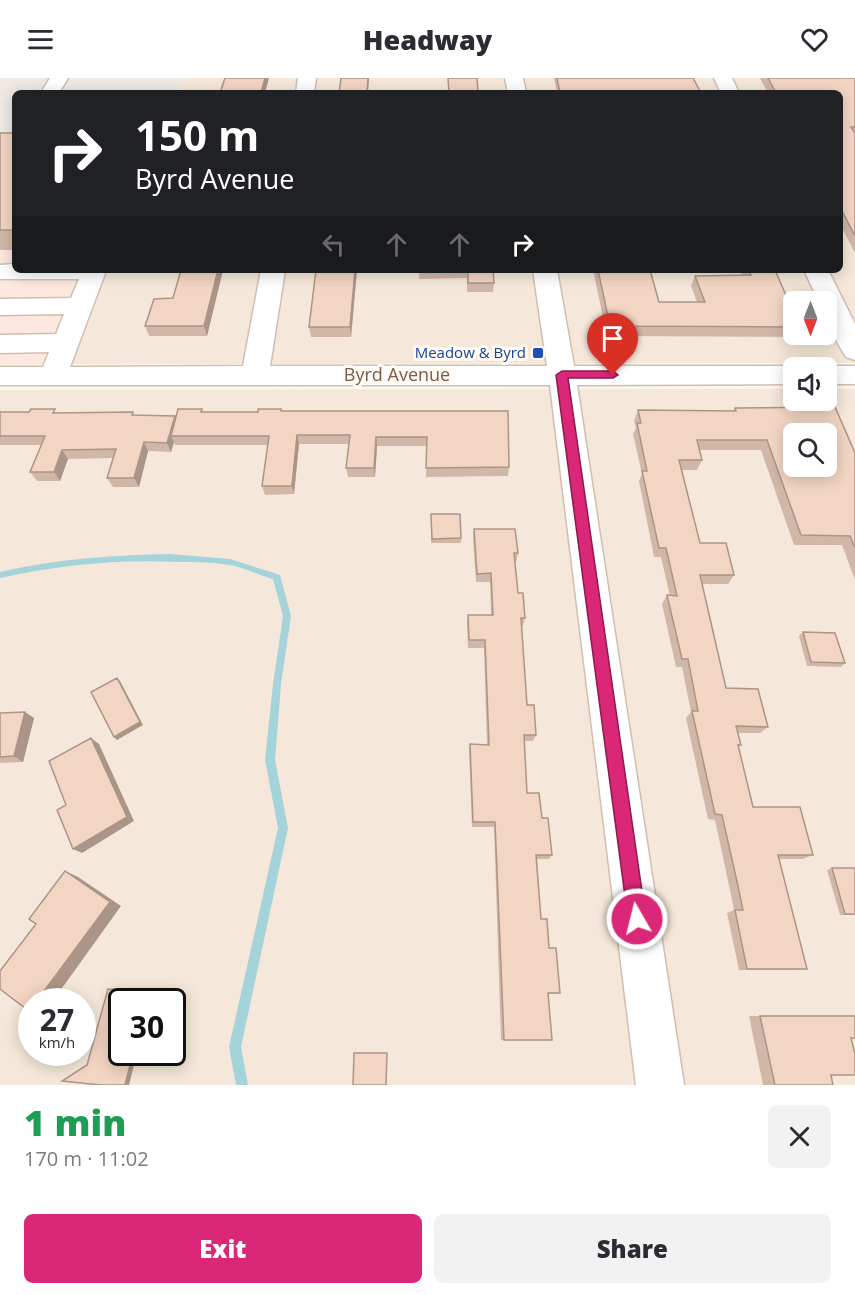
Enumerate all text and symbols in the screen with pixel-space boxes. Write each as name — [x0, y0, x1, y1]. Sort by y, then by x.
text: Headway — [363, 21, 492, 58]
icon: menu — [24, 23, 57, 56]
icon: heart — [798, 23, 831, 56]
text: 150 m — [135, 106, 259, 163]
icon: right — [36, 114, 114, 192]
text: Byrd Avenue — [135, 160, 295, 197]
icon: left — [317, 228, 350, 261]
icon: ahead — [380, 228, 413, 261]
icon: ahead — [443, 228, 476, 261]
icon: right — [506, 228, 539, 261]
north arrow — [783, 291, 837, 345]
map controls — [783, 291, 837, 477]
pin — [587, 313, 638, 375]
icon: arrive — [596, 322, 629, 355]
place label: Meadow & Byrd — [415, 342, 526, 362]
marker: Meadow & Byrd — [531, 346, 545, 360]
button: sound — [783, 357, 837, 411]
street label: Byrd Avenue — [344, 362, 450, 386]
button: search — [783, 423, 837, 477]
position arrow — [605, 887, 669, 951]
speed limit sign: 30 — [108, 988, 186, 1066]
text: 27 — [40, 999, 74, 1040]
text: km/h — [39, 1032, 75, 1052]
text: 1 min — [24, 1098, 126, 1147]
button: close — [768, 1105, 831, 1168]
text: 170 m · 11:02 — [24, 1145, 149, 1172]
button: Exit — [24, 1214, 422, 1283]
button: Share — [434, 1214, 831, 1283]

